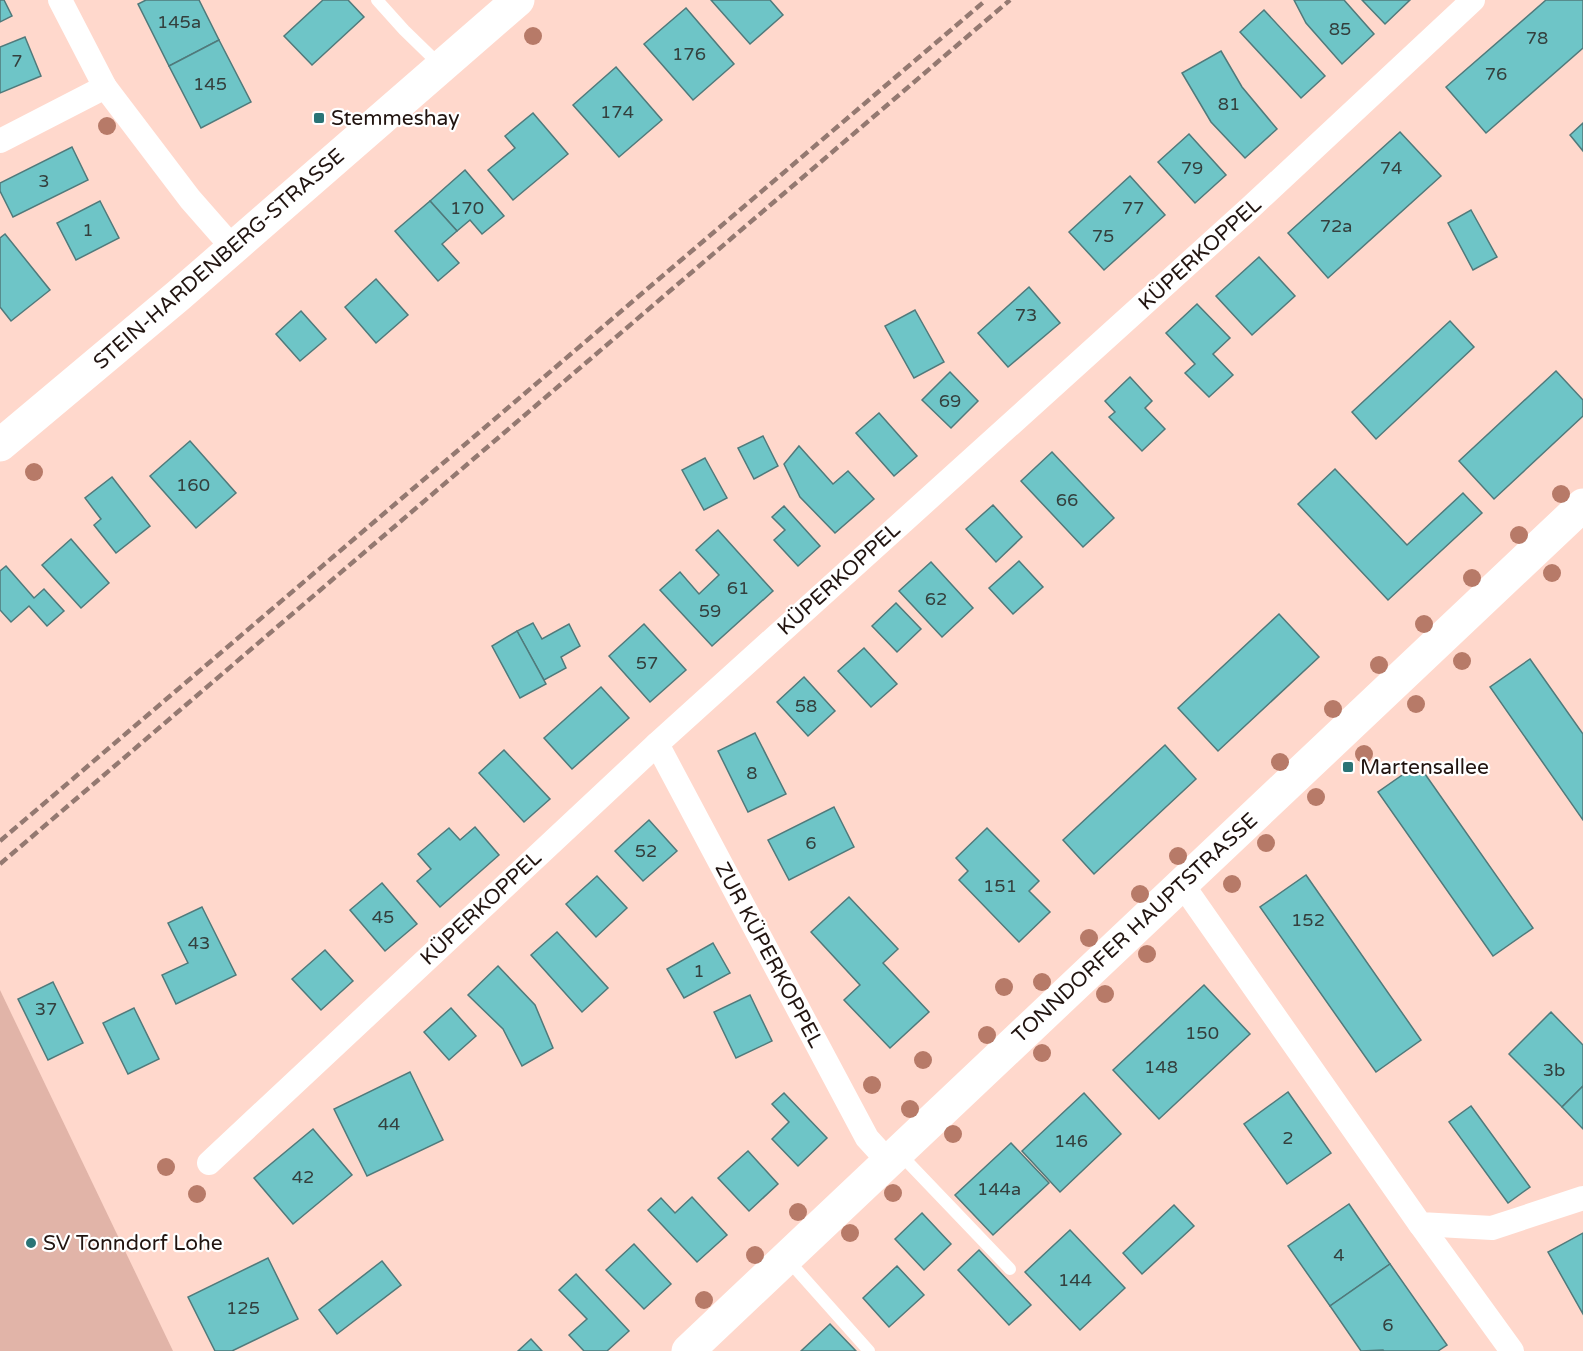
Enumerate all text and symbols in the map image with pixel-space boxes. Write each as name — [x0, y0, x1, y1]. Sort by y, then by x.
house number: 145a — [157, 11, 201, 33]
house number: 85 — [1329, 18, 1351, 40]
house number: 78 — [1526, 27, 1548, 49]
house number: 176 — [672, 43, 706, 65]
house number: 7 — [11, 50, 23, 72]
house number: 76 — [1485, 63, 1507, 85]
house number: 145 — [193, 73, 227, 95]
house number: 81 — [1218, 93, 1240, 115]
house number: 174 — [600, 101, 634, 123]
place label: Stemmeshay — [331, 106, 459, 131]
marker: Stemmeshay — [312, 111, 326, 125]
street label: STEIN-HARDENBERG-STRASSE — [89, 143, 349, 375]
house number: 79 — [1181, 157, 1203, 179]
house number: 74 — [1380, 157, 1402, 179]
house number: 3 — [38, 170, 50, 192]
street label: KÜPERKOPPEL — [1133, 192, 1267, 316]
house number: 170 — [450, 197, 484, 219]
house number: 77 — [1122, 197, 1144, 219]
house number: 72a — [1320, 215, 1352, 237]
house number: 1 — [82, 219, 94, 241]
house number: 75 — [1092, 225, 1114, 247]
house number: 73 — [1015, 304, 1037, 326]
house number: 69 — [939, 390, 961, 412]
house number: 160 — [176, 474, 210, 496]
house number: 66 — [1056, 489, 1078, 511]
street label: KÜPERKOPPEL — [772, 517, 906, 641]
house number: 61 — [727, 577, 749, 599]
house number: 62 — [925, 588, 947, 610]
house number: 59 — [699, 600, 721, 622]
house number: 57 — [636, 652, 658, 674]
house number: 58 — [795, 695, 817, 717]
place label: Martensallee — [1360, 755, 1489, 780]
marker: Martensallee — [1341, 760, 1355, 774]
house number: 8 — [746, 762, 758, 784]
street label: TONNDORFER HAUPTSTRASSE — [1007, 808, 1263, 1048]
house number: 6 — [805, 832, 817, 854]
house number: 52 — [635, 840, 657, 862]
street label: KÜPERKOPPEL — [415, 845, 547, 971]
street label: ZUR KÜPERKOPPEL — [710, 858, 828, 1052]
house number: 151 — [983, 875, 1017, 897]
house number: 45 — [372, 906, 394, 928]
house number: 152 — [1291, 909, 1325, 931]
house number: 43 — [188, 932, 210, 954]
house number: 1 — [693, 960, 705, 982]
house number: 37 — [35, 998, 57, 1020]
house number: 150 — [1185, 1022, 1219, 1044]
house number: 148 — [1144, 1056, 1178, 1078]
house number: 3b — [1543, 1059, 1565, 1081]
house number: 44 — [378, 1113, 400, 1135]
house number: 2 — [1282, 1127, 1294, 1149]
house number: 146 — [1054, 1130, 1088, 1152]
house number: 42 — [292, 1166, 314, 1188]
house number: 144a — [977, 1178, 1021, 1200]
place label: SV Tonndorf Lohe — [43, 1231, 223, 1256]
marker: SV Tonndorf Lohe — [24, 1236, 38, 1250]
house number: 4 — [1333, 1244, 1345, 1266]
house number: 144 — [1058, 1269, 1092, 1291]
house number: 125 — [226, 1297, 260, 1319]
house number: 6 — [1382, 1314, 1394, 1336]

